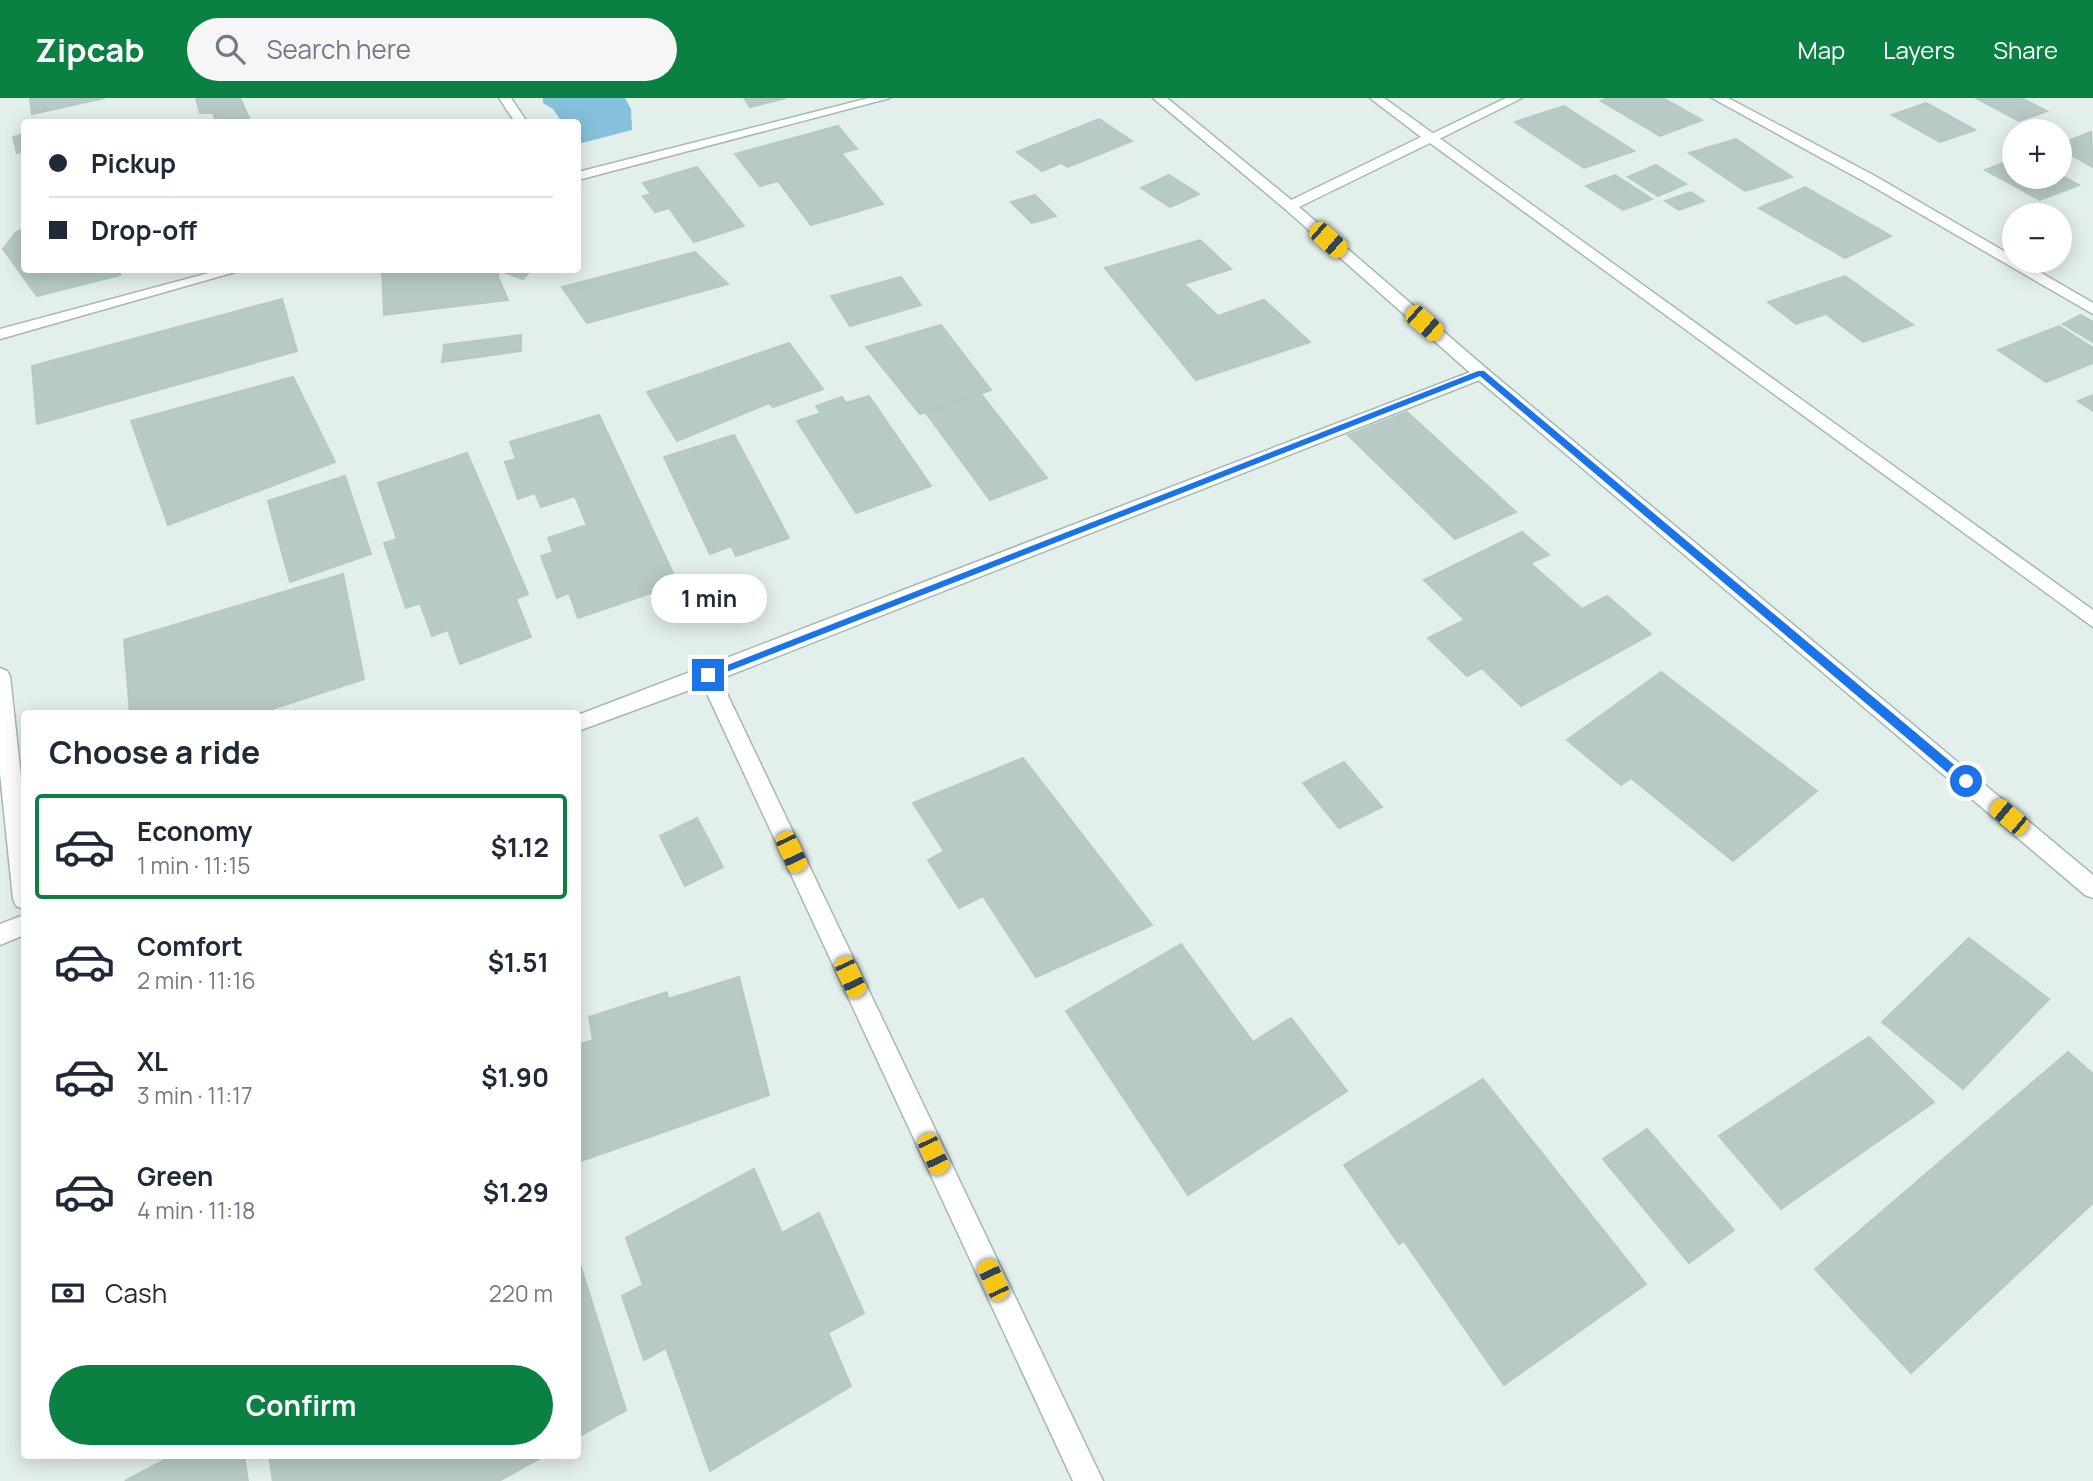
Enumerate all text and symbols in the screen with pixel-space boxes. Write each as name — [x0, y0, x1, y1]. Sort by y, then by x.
search box — [187, 18, 677, 81]
text: Zipcab — [35, 27, 145, 72]
icon: search — [211, 30, 249, 68]
text: Search here — [267, 31, 411, 67]
text: Map — [1798, 33, 1845, 66]
text: Layers — [1883, 33, 1955, 66]
text: Share — [1993, 33, 2058, 66]
map controls — [2002, 119, 2072, 273]
button: + — [2002, 119, 2072, 189]
text: Pickup — [91, 145, 176, 181]
button: − — [2002, 203, 2072, 273]
text: Drop-off — [91, 212, 197, 248]
car — [1306, 218, 1351, 262]
car — [1402, 301, 1447, 345]
callout: 1 min — [650, 574, 766, 622]
text: 1 min — [681, 582, 737, 614]
route end — [692, 659, 724, 691]
text: Choose a ride — [49, 730, 260, 774]
route start — [1950, 765, 1982, 797]
car — [1987, 795, 2032, 839]
text: Economy — [137, 813, 252, 849]
icon: car — [53, 815, 116, 878]
text: $1.12 — [491, 829, 549, 865]
car — [773, 829, 810, 875]
text: 1 min · 11:15 — [137, 849, 251, 881]
text: Comfort — [137, 928, 243, 964]
icon: car — [53, 930, 116, 993]
text: $1.51 — [488, 944, 549, 980]
car — [832, 954, 869, 1000]
text: 2 min · 11:16 — [137, 964, 256, 996]
text: XL — [137, 1043, 168, 1079]
icon: car — [53, 1045, 116, 1108]
text: $1.90 — [481, 1059, 549, 1095]
text: 3 min · 11:17 — [137, 1079, 253, 1111]
car — [915, 1131, 952, 1177]
text: Green — [137, 1158, 213, 1194]
icon: car — [53, 1160, 116, 1223]
text: $1.29 — [483, 1174, 549, 1210]
text: 4 min · 11:18 — [137, 1194, 255, 1226]
car — [975, 1257, 1012, 1303]
icon: cash — [49, 1274, 87, 1312]
text: Cash — [105, 1275, 167, 1311]
text: 220 m — [489, 1277, 553, 1309]
button: Confirm — [49, 1365, 553, 1445]

